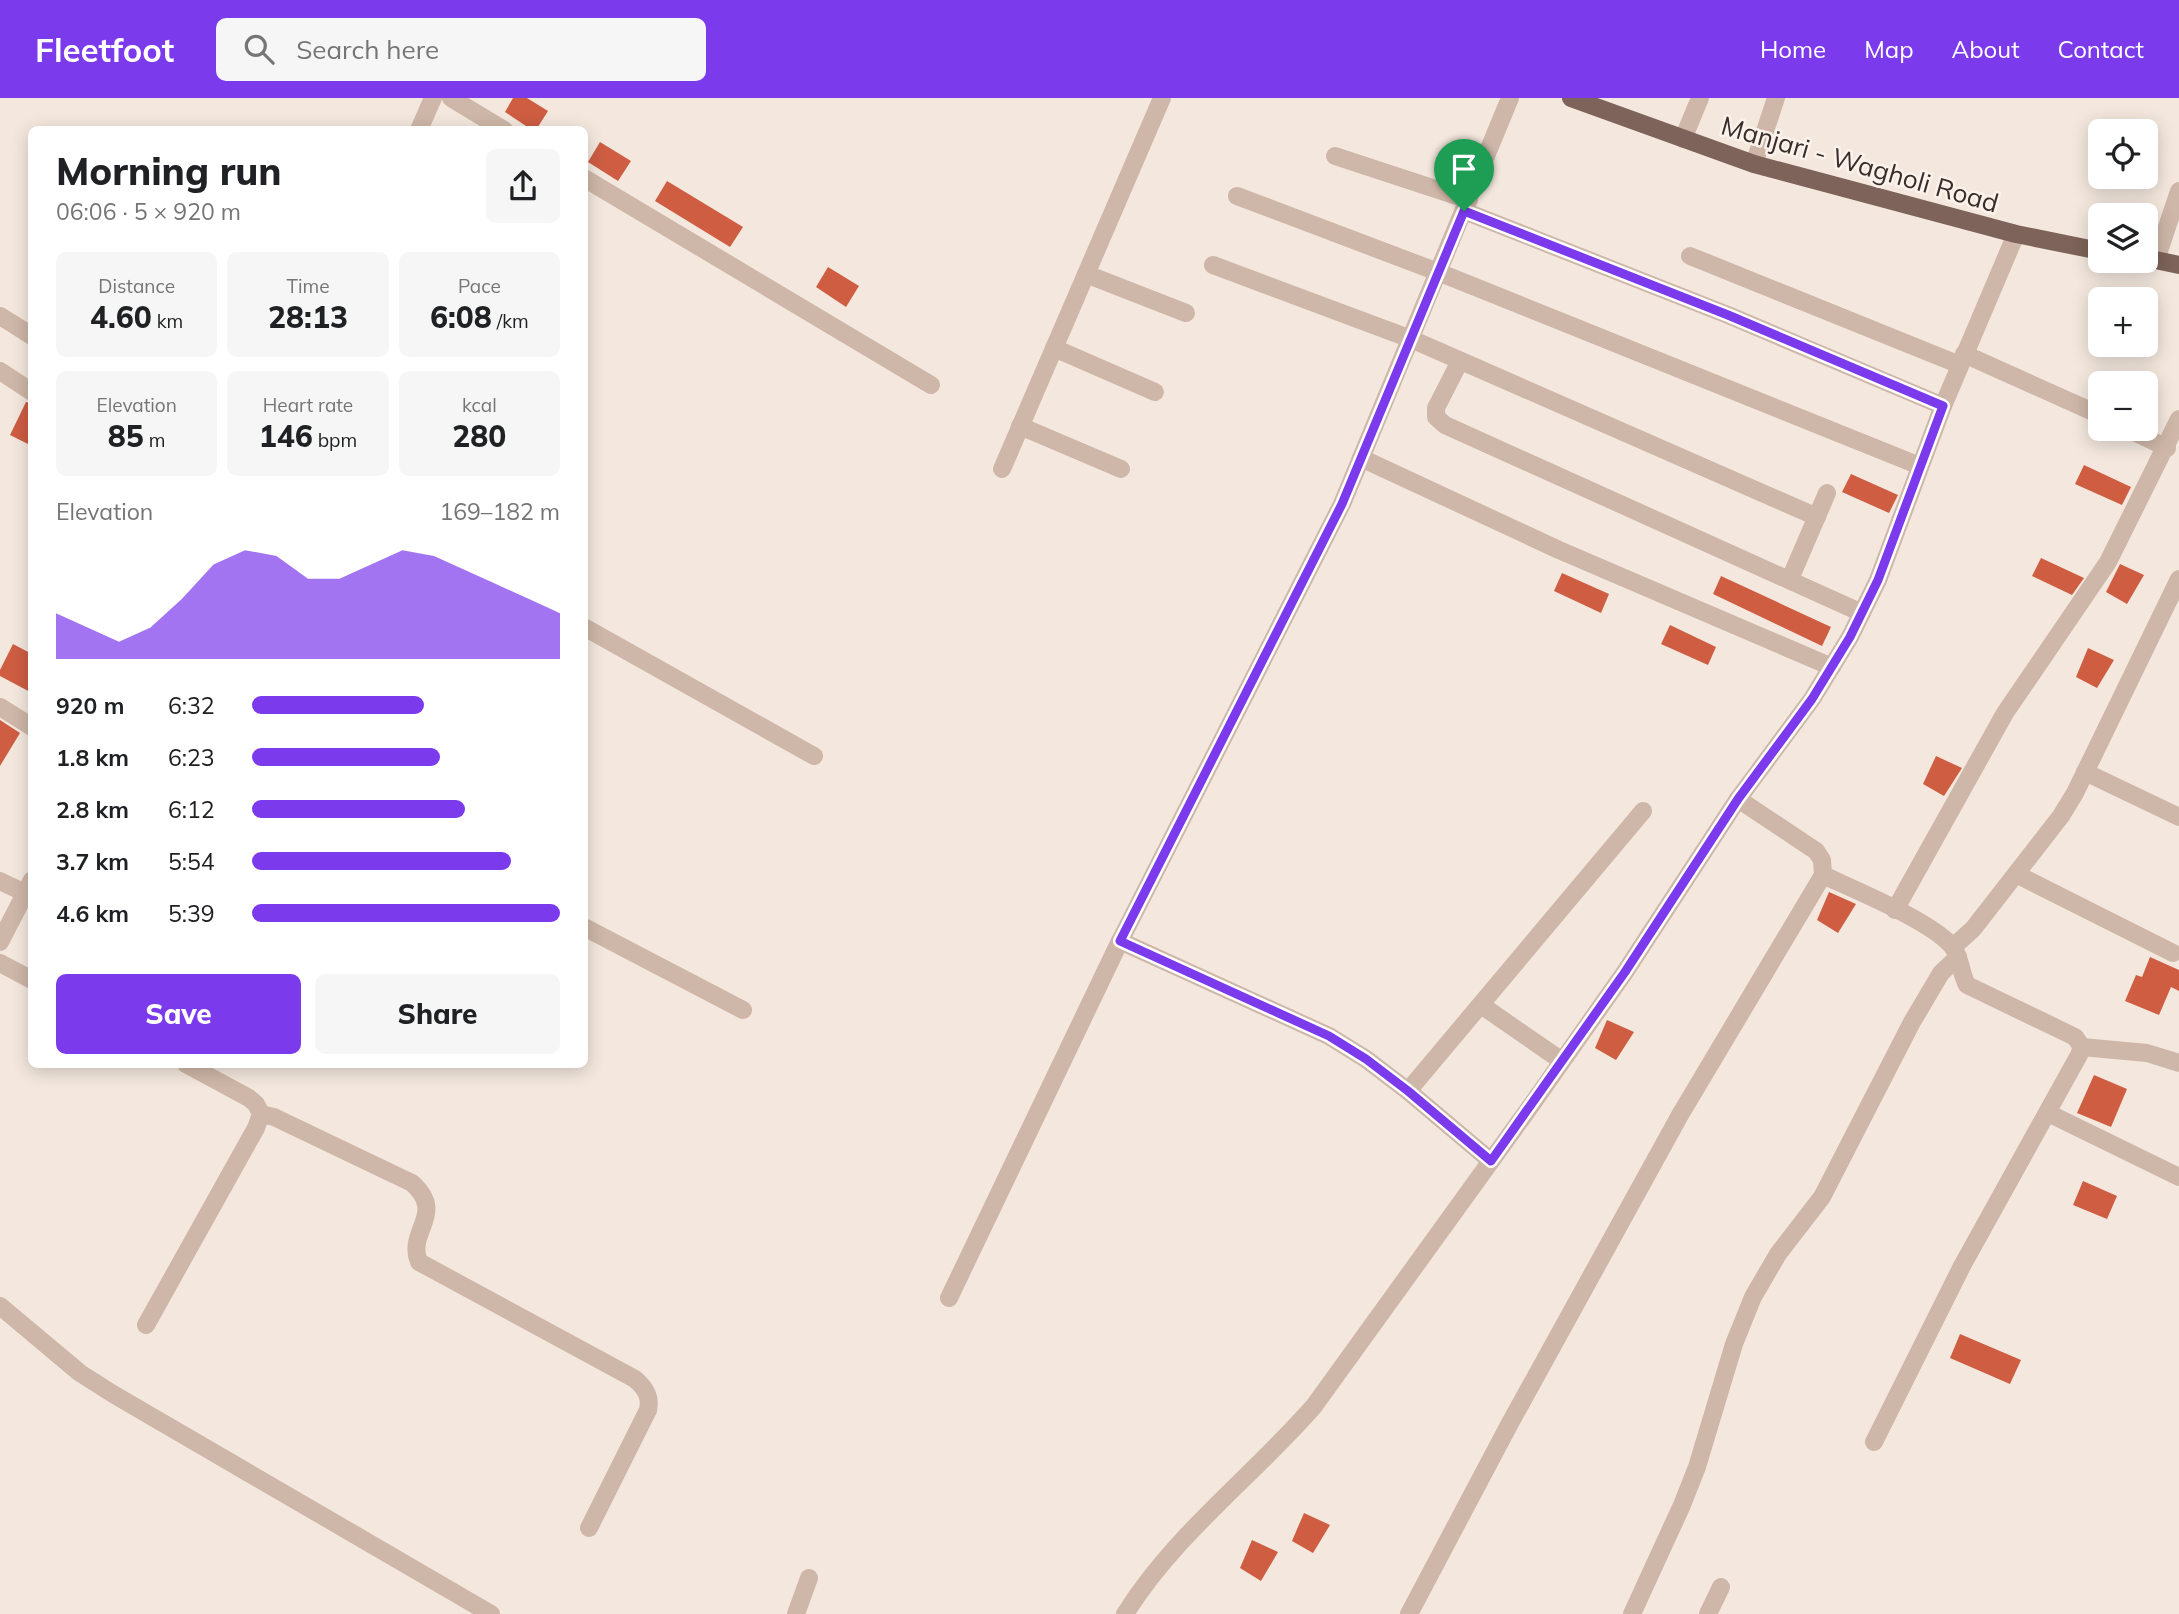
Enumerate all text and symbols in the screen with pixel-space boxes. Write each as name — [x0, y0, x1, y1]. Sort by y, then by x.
search box — [216, 18, 706, 81]
text: Fleetfoot — [35, 29, 174, 70]
icon: search — [240, 30, 278, 68]
text: Search here — [296, 33, 439, 66]
text: Home — [1760, 34, 1826, 64]
text: Map — [1864, 34, 1914, 64]
text: About — [1952, 34, 2020, 64]
text: Contact — [2058, 34, 2144, 64]
street label: Manjari - Wagholi Road — [1718, 109, 2002, 219]
map controls — [2088, 119, 2158, 441]
button: locate — [2088, 119, 2158, 189]
pin — [1434, 139, 1494, 211]
text: Morning run — [56, 147, 282, 195]
button: share — [486, 149, 560, 223]
icon: arrive — [1445, 150, 1483, 188]
text: 06:06 · 5 × 920 m — [56, 197, 241, 226]
button: layers — [2088, 203, 2158, 273]
text: Distance — [98, 274, 175, 298]
text: Time — [286, 274, 330, 298]
text: Pace — [458, 274, 501, 298]
button: + — [2088, 287, 2158, 357]
text: 4.60 — [90, 298, 152, 336]
text: 28:13 — [268, 298, 348, 336]
text: 6:08 — [430, 298, 492, 336]
text: km — [152, 309, 183, 333]
text: /km — [492, 309, 529, 333]
button: − — [2088, 371, 2158, 441]
text: Elevation — [96, 393, 177, 417]
text: Heart rate — [263, 393, 353, 417]
text: kcal — [462, 393, 497, 417]
text: 85 — [108, 417, 144, 455]
text: 146 — [259, 417, 313, 455]
text: 280 — [452, 417, 506, 455]
text: m — [144, 428, 165, 452]
text: bpm — [313, 428, 357, 452]
text: Elevation — [56, 497, 153, 526]
text: 169–182 m — [439, 497, 560, 526]
text: 920 m — [56, 691, 124, 720]
text: 6:32 — [168, 691, 215, 720]
text: 1.8 km — [56, 743, 129, 772]
text: 6:23 — [168, 743, 215, 772]
text: 2.8 km — [56, 795, 129, 824]
text: 6:12 — [168, 795, 215, 824]
text: 3.7 km — [56, 847, 129, 876]
text: 5:54 — [168, 847, 215, 876]
text: 4.6 km — [56, 899, 129, 928]
text: 5:39 — [168, 899, 215, 928]
button: Save — [56, 974, 301, 1054]
button: Share — [315, 974, 560, 1054]

